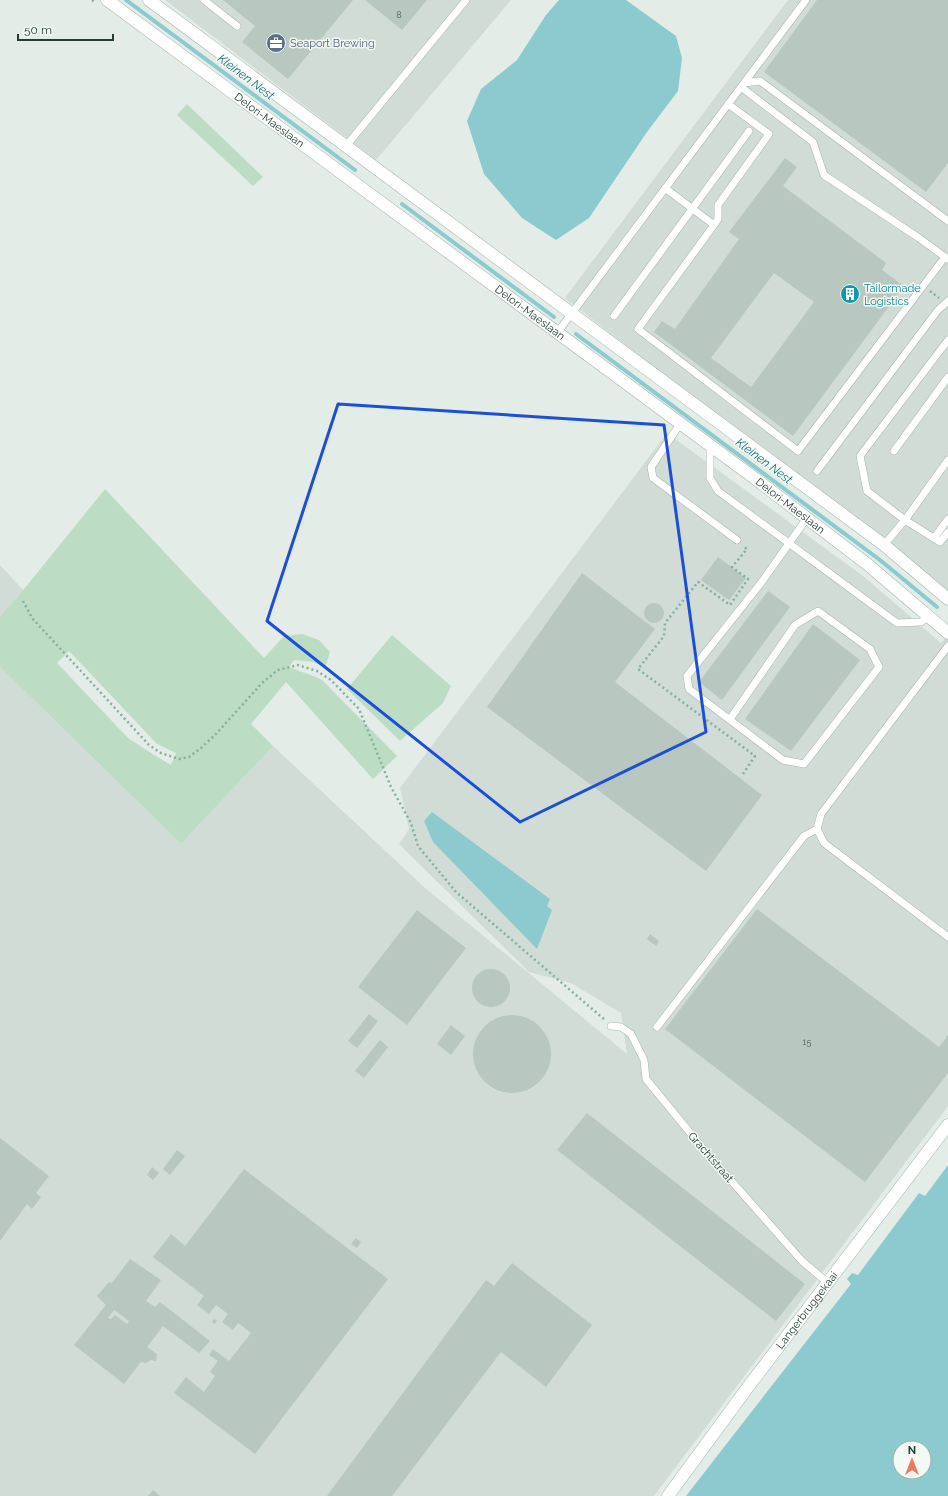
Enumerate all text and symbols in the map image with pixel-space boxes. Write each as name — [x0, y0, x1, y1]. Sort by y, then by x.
house number: 8 — [396, 10, 402, 20]
scale bar — [18, 16, 113, 42]
text: 50 m — [24, 23, 52, 37]
office icon: Seaport Brewing — [265, 32, 287, 54]
place label: Seaport Brewing — [290, 37, 375, 50]
water label: Kleinen Nest — [215, 51, 277, 103]
street label: Delori-Maeslaan — [232, 90, 307, 150]
place label: Tailormade Logistics — [864, 282, 921, 308]
street label: Delori-Maeslaan — [492, 283, 567, 343]
building icon: Tailormade Logistics — [839, 283, 861, 305]
water label: Kleinen Nest — [733, 435, 795, 487]
street label: Delori-Maeslaan — [753, 475, 827, 536]
house number: 15 — [803, 1037, 811, 1047]
street label: Grachtstraat — [685, 1130, 736, 1185]
street label: Langerbruggekaai — [774, 1269, 841, 1351]
north arrow — [892, 1440, 932, 1480]
text: N — [908, 1444, 916, 1457]

